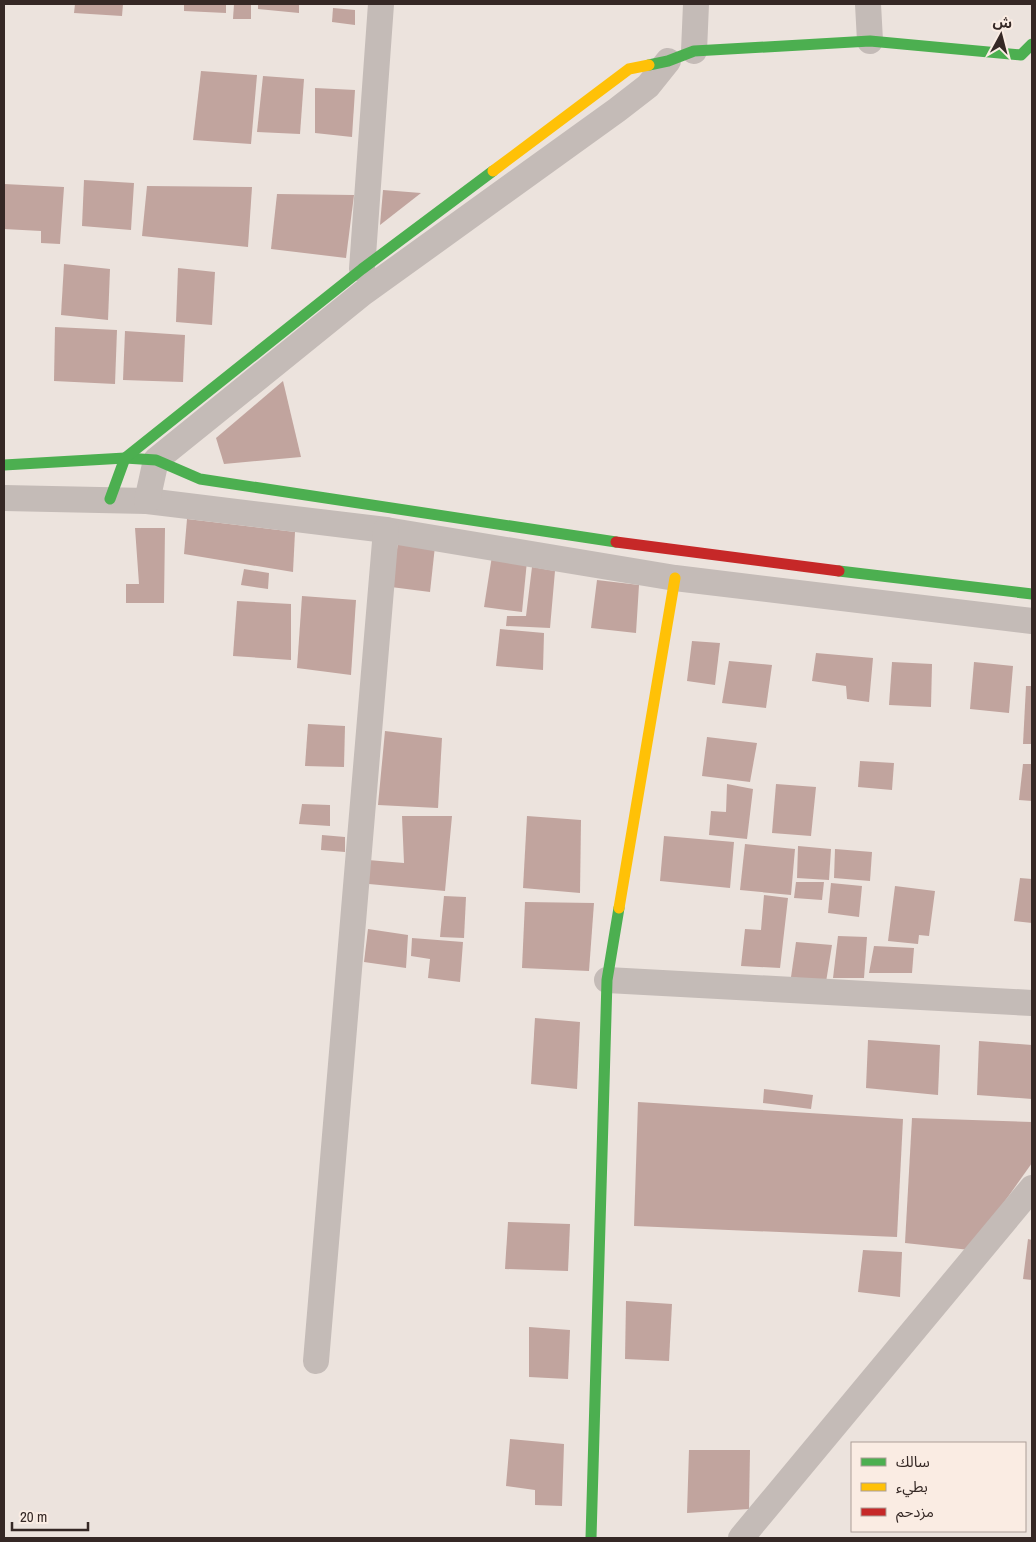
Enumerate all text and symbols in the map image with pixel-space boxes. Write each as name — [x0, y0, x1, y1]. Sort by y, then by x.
north arrow — [976, 10, 1026, 60]
text: ش — [992, 12, 1013, 32]
legend — [851, 1442, 1026, 1532]
text: سالك — [896, 1451, 930, 1472]
text: بطيء — [896, 1476, 928, 1498]
scale bar — [12, 1500, 89, 1532]
text: مزدحم — [896, 1501, 934, 1523]
text: 20 m — [20, 1506, 47, 1527]

